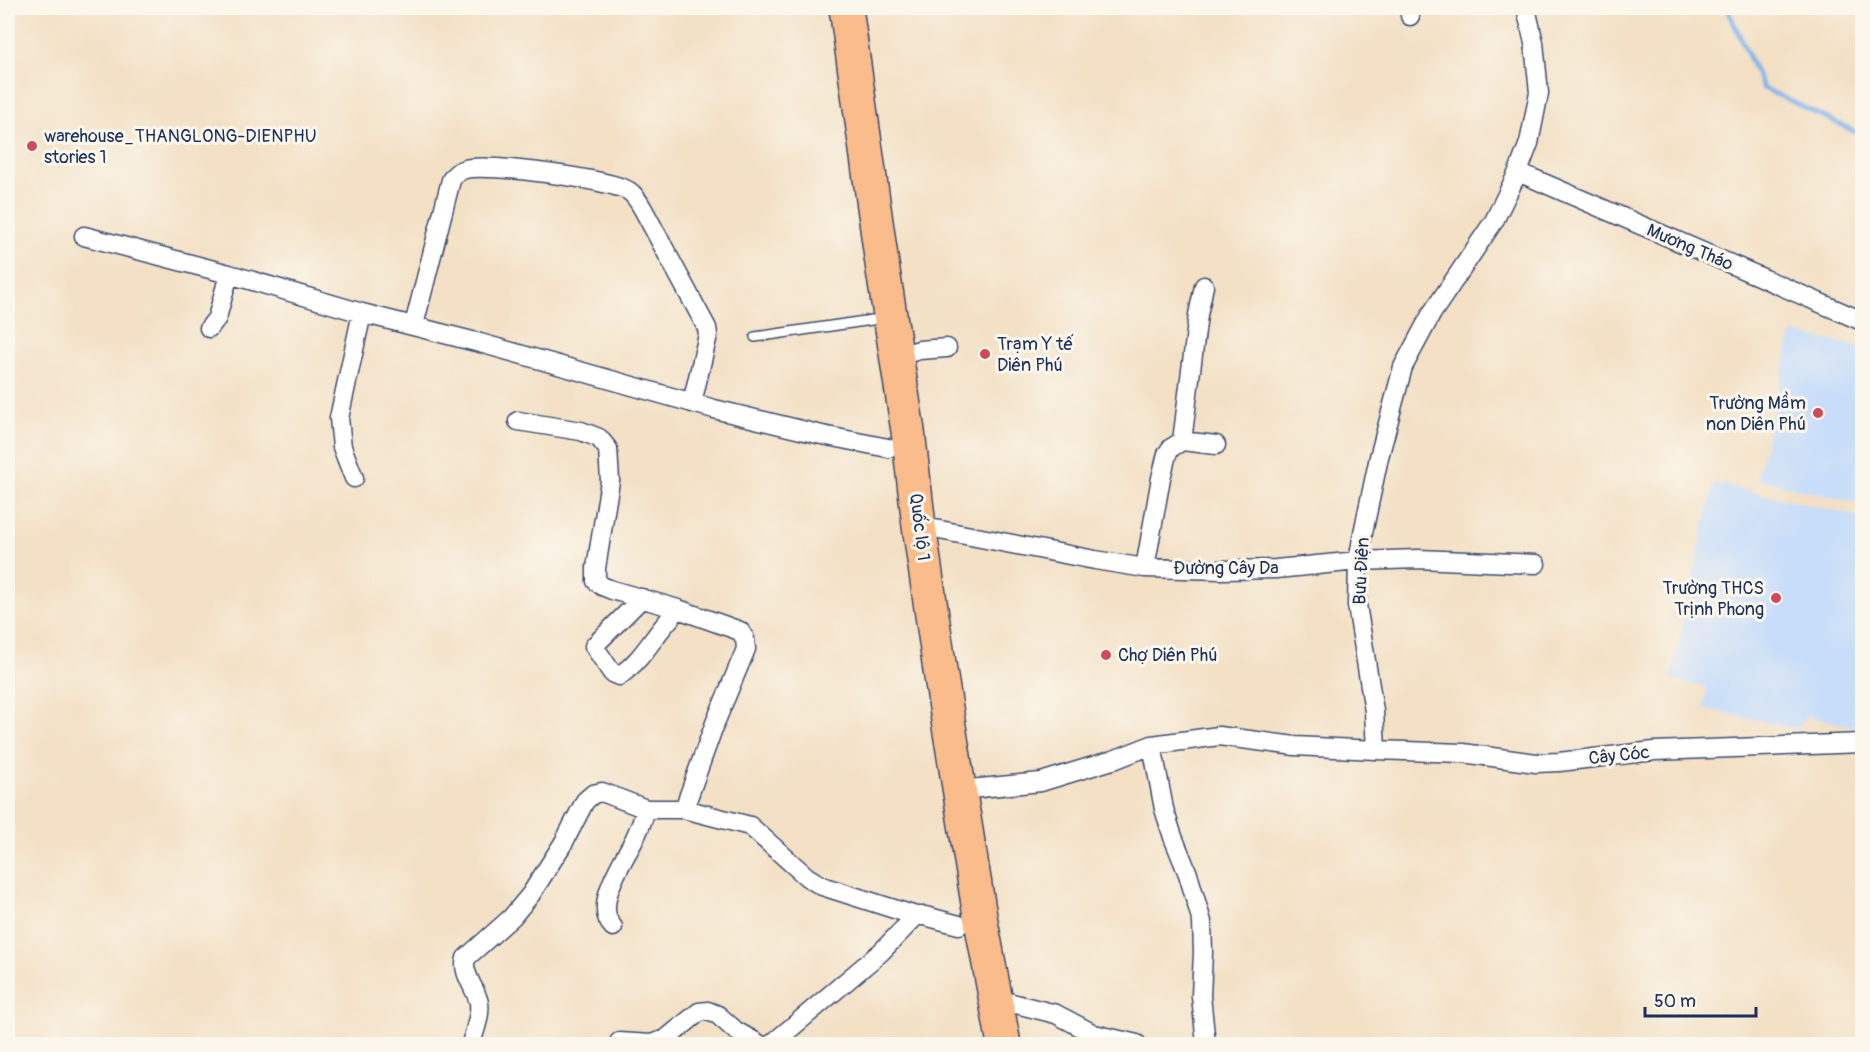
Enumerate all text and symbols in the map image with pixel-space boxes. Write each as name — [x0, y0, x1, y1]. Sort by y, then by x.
place label: warehouse_THANGLONG-DIENPHU stories 1 — [44, 125, 317, 169]
marker: warehouse_THANGLONG-DIENPHU stories 1 — [25, 139, 39, 153]
street label: Mương Tháo — [1643, 219, 1737, 276]
place label: Trạm Y tế Diên Phú — [997, 333, 1073, 377]
marker: Trạm Y tế Diên Phú — [978, 347, 992, 361]
place label: Trường Mầm non Diên Phú — [1706, 391, 1806, 436]
marker: Trường Mầm non Diên Phú — [1811, 406, 1825, 420]
street label: Quốc lộ 1 — [904, 492, 935, 562]
street label: Bưu Điện — [1348, 537, 1375, 605]
street label: Đường Cây Da — [1173, 557, 1279, 580]
place label: Trường THCS Trịnh Phong — [1662, 577, 1764, 621]
marker: Trường THCS Trịnh Phong — [1769, 591, 1783, 605]
place label: Chợ Diên Phú — [1118, 644, 1218, 667]
marker: Chợ Diên Phú — [1099, 648, 1113, 662]
street label: Cây Cóc — [1587, 741, 1651, 770]
scale bar — [1645, 980, 1756, 1018]
text: 50 m — [1654, 990, 1696, 1013]

